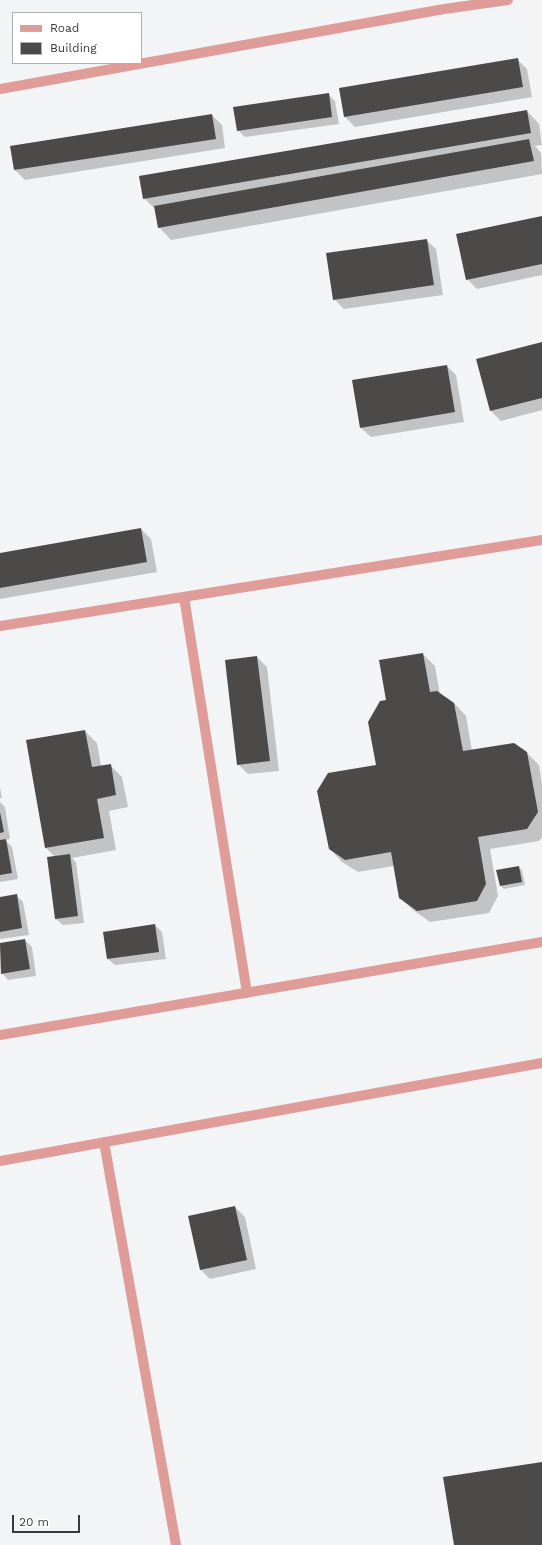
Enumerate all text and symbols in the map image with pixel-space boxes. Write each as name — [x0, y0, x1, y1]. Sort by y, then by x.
legend — [12, 12, 142, 64]
text: Road — [50, 21, 79, 35]
text: Building — [50, 41, 97, 55]
scale bar — [14, 1507, 82, 1533]
text: 20 m — [19, 1515, 49, 1529]

